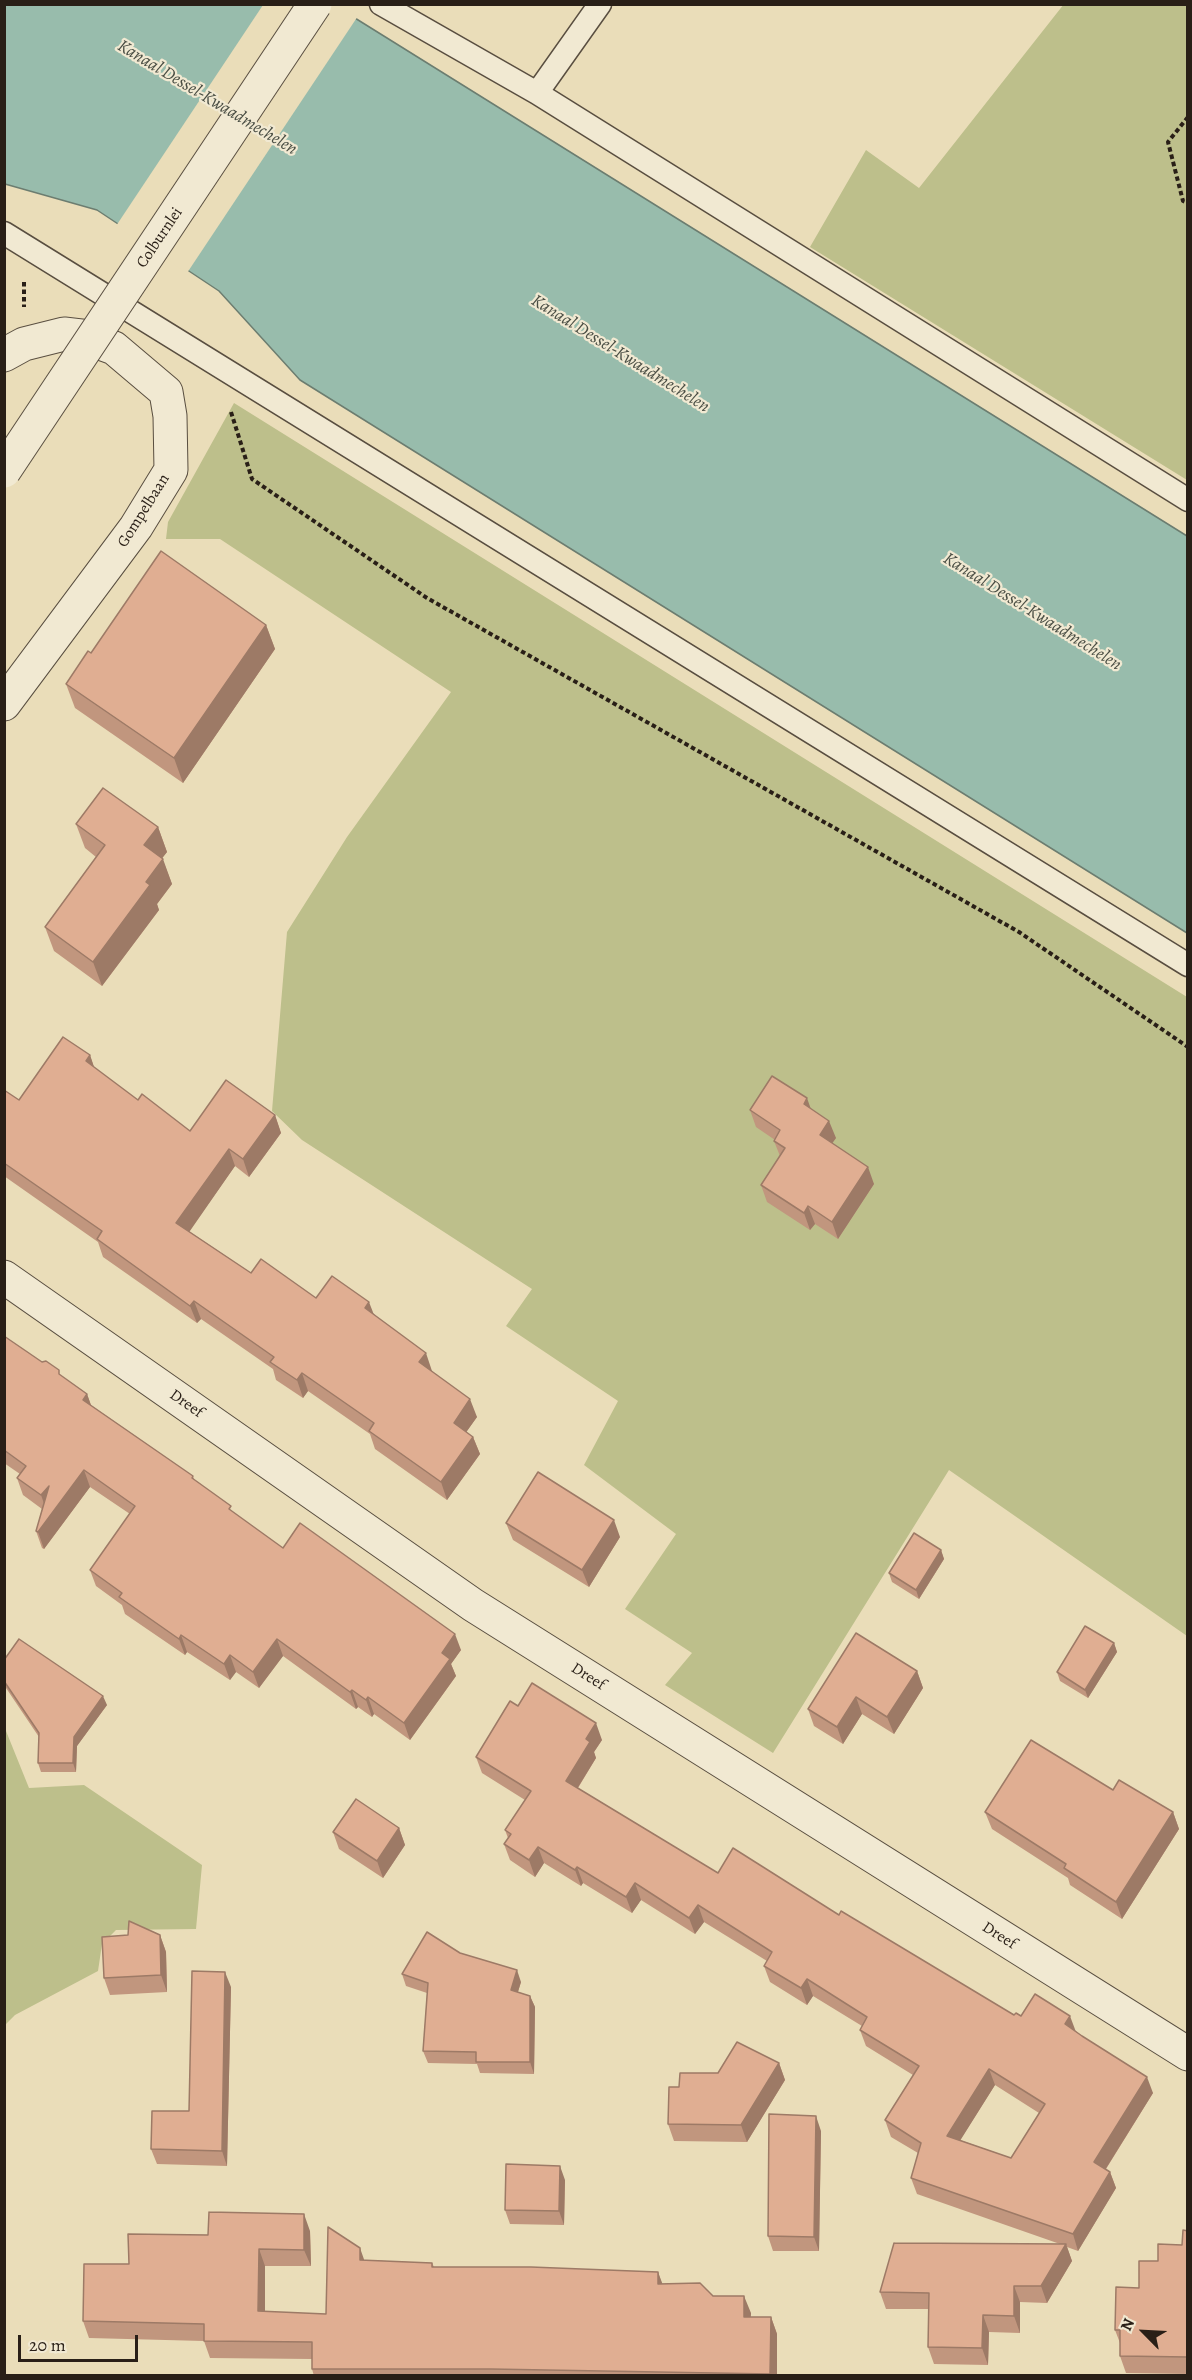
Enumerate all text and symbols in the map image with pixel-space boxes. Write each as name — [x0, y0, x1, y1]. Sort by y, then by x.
water label: Kanaal Dessel-Kwaadmechelen — [113, 36, 301, 160]
street label: Colburnlei — [133, 204, 187, 272]
water label: Kanaal Dessel-Kwaadmechelen — [527, 290, 713, 418]
street label: Gompelbaan — [114, 471, 174, 551]
water label: Kanaal Dessel-Kwaadmechelen — [939, 548, 1125, 676]
street label: Dreef — [165, 1386, 207, 1422]
street label: Dreef — [567, 1659, 609, 1695]
street label: Dreef — [978, 1918, 1020, 1954]
north arrow — [1114, 2302, 1174, 2362]
text: N — [1115, 2315, 1140, 2334]
scale bar — [21, 2323, 141, 2361]
text: 20 m — [29, 2333, 66, 2357]

